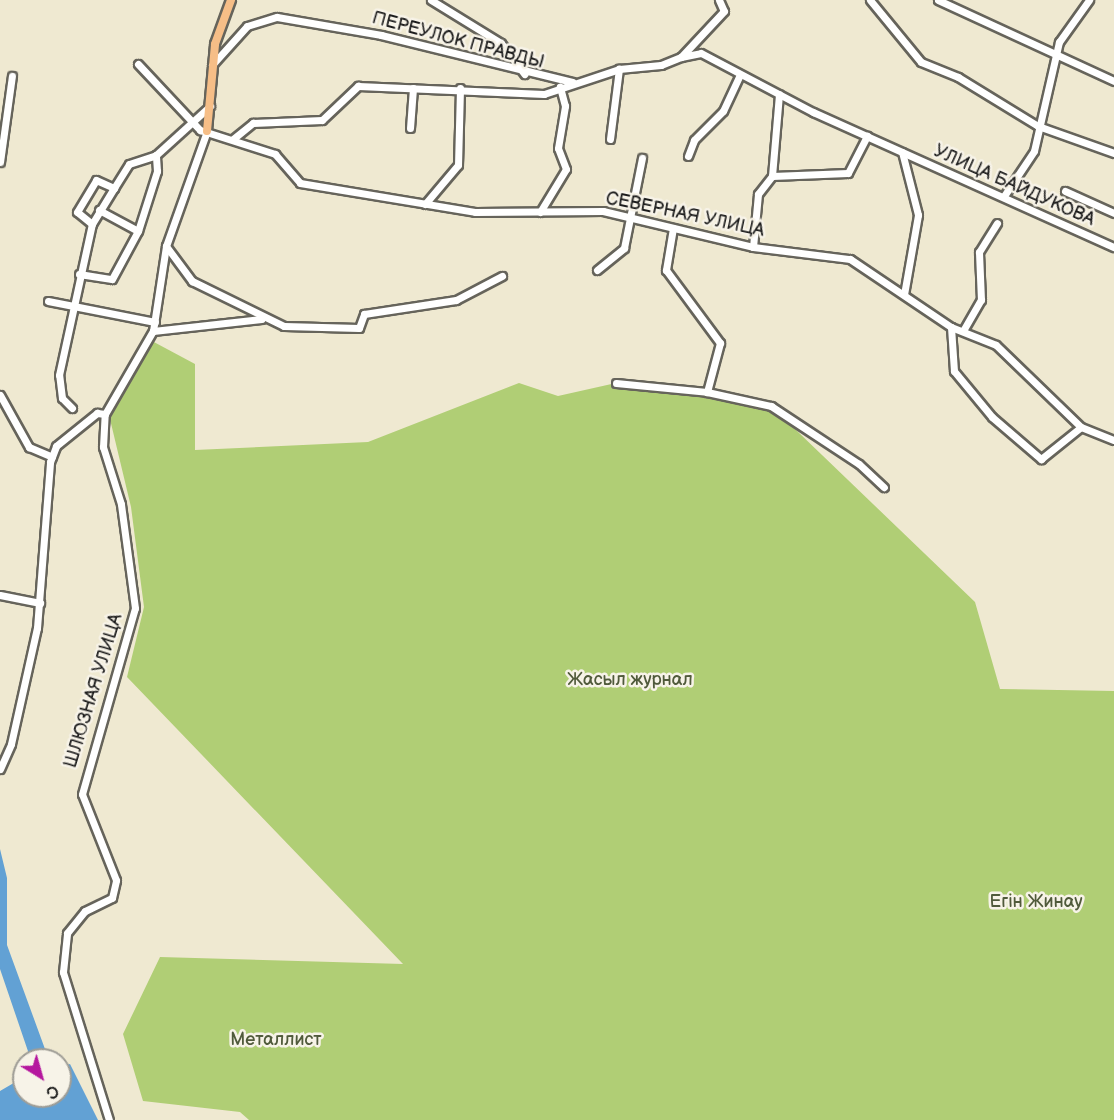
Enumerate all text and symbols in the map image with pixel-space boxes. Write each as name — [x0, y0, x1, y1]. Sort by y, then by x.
street label: ПЕРЕУЛОК ПРАВДЫ — [370, 8, 546, 74]
street label: УЛИЦА БАЙДУКОВА — [930, 141, 1098, 231]
street label: СЕВЕРНАЯ УЛИЦА — [604, 188, 766, 242]
street label: ШЛЮЗНАЯ УЛИЦА — [60, 611, 128, 771]
park label: Жасыл журнал — [567, 669, 693, 691]
park label: Егін Жинау — [989, 891, 1083, 913]
park label: Металлист — [230, 1029, 322, 1051]
north arrow — [12, 1048, 72, 1108]
text: С — [42, 1080, 62, 1102]

